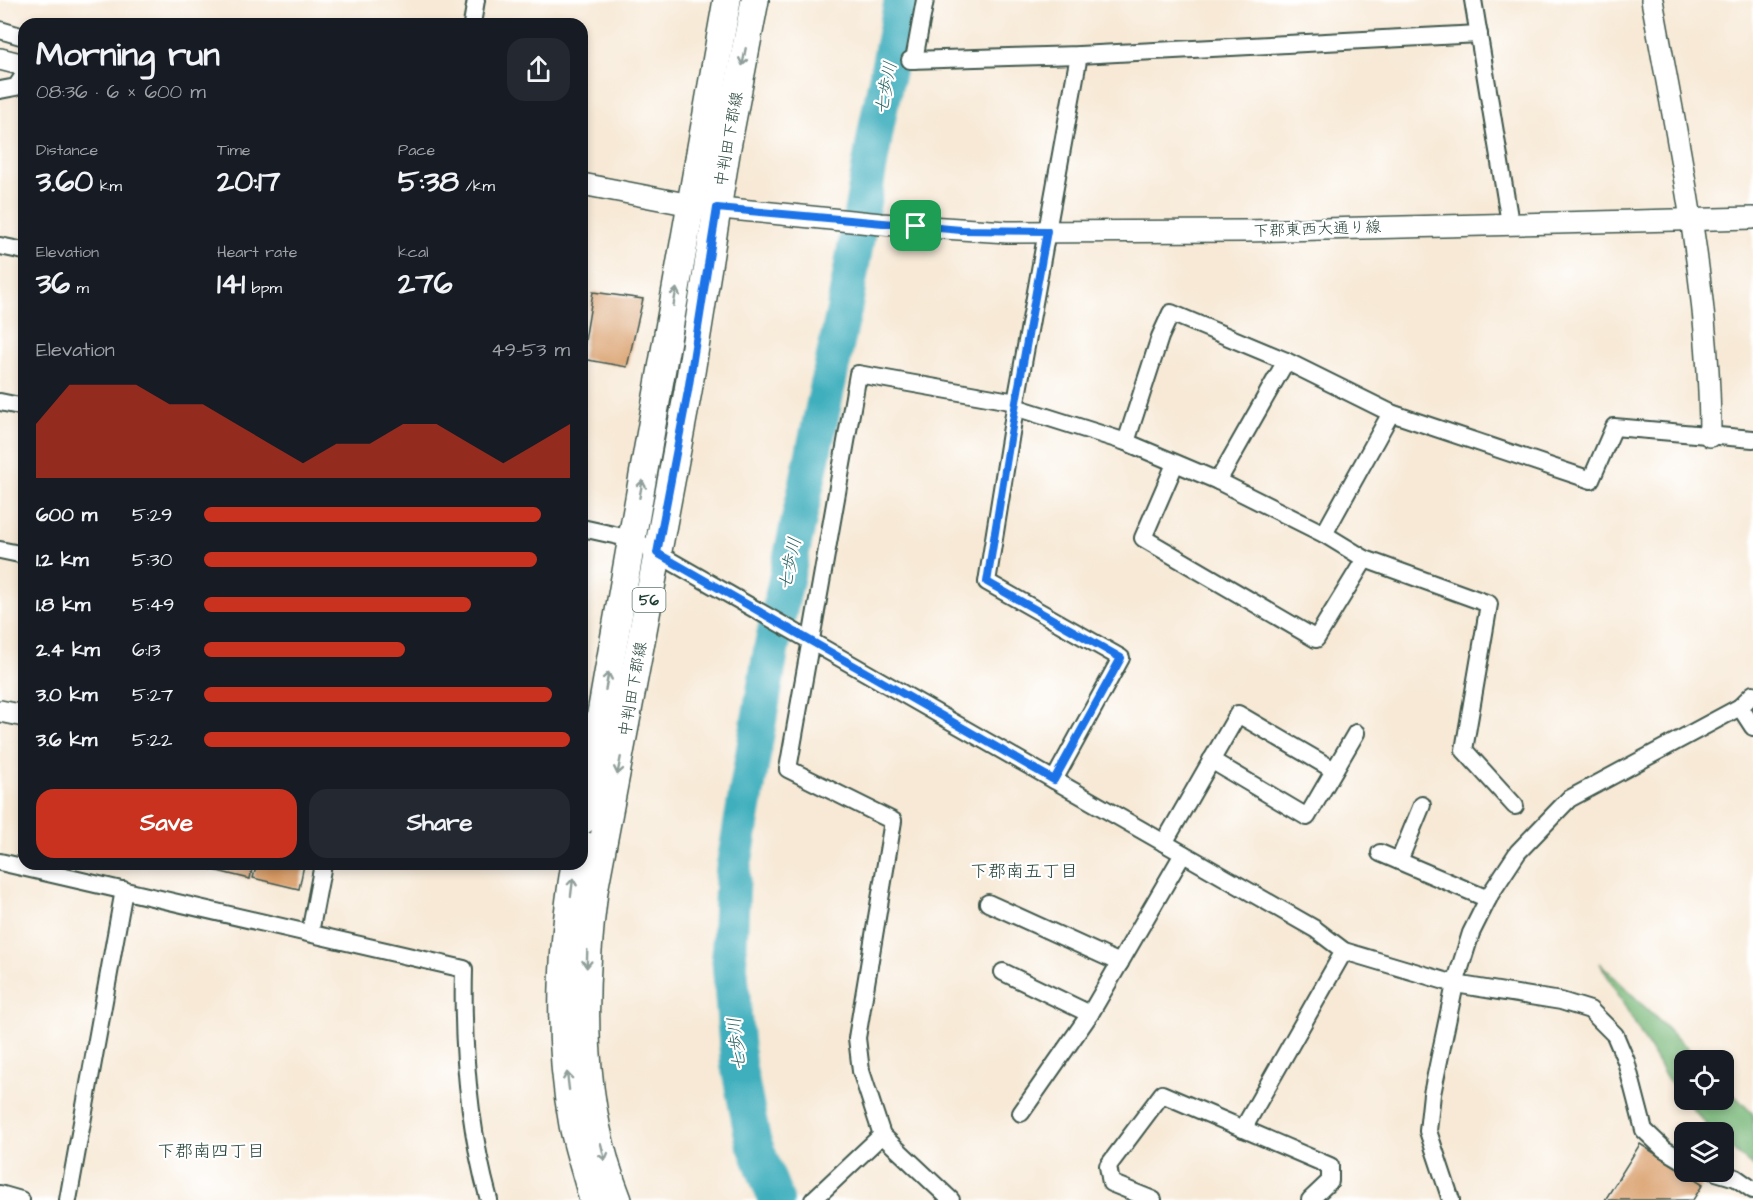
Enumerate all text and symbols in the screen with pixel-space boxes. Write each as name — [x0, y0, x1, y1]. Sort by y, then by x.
text: Morning run — [36, 32, 220, 78]
button: share — [507, 38, 570, 101]
one-way arrow — [738, 47, 749, 67]
water label: 七歩川 — [869, 59, 903, 117]
text: 08:36 · 6 × 600 m — [36, 78, 206, 106]
street label: 中判田下郡線 — [710, 90, 748, 188]
text: Distance — [36, 139, 98, 161]
text: Time — [217, 139, 251, 161]
text: Pace — [398, 139, 435, 161]
text: 3.60 — [36, 161, 93, 203]
text: 20:17 — [217, 161, 280, 203]
text: 5:38 — [398, 161, 459, 203]
text: km — [93, 175, 122, 197]
text: /km — [459, 175, 495, 197]
pin — [890, 200, 941, 251]
icon: arrive — [899, 209, 932, 242]
street label: 下郡東西大通り線 — [1253, 216, 1381, 242]
text: Elevation — [36, 241, 99, 263]
text: Heart rate — [217, 241, 297, 263]
text: kcal — [398, 241, 429, 263]
text: 36 — [36, 263, 70, 305]
text: 141 — [217, 263, 245, 305]
text: 276 — [398, 263, 452, 305]
text: m — [70, 277, 89, 299]
text: bpm — [245, 277, 282, 299]
one-way arrow — [669, 288, 680, 307]
text: Elevation — [36, 336, 115, 364]
text: 49–53 m — [491, 336, 570, 364]
one-way arrow — [636, 480, 647, 499]
text: 600 m — [36, 501, 97, 529]
text: 5:29 — [132, 501, 172, 529]
water label: 七歩川 — [772, 535, 808, 593]
text: 1.2 km — [36, 546, 89, 574]
text: 5:30 — [132, 546, 172, 574]
road number: 56 — [632, 588, 666, 612]
text: 1.8 km — [36, 591, 90, 619]
text: 5:49 — [132, 591, 175, 619]
text: 2.4 km — [36, 636, 100, 664]
text: 6:13 — [132, 636, 161, 664]
street label: 中判田下郡線 — [614, 640, 652, 738]
one-way arrow — [602, 672, 613, 692]
text: 3.0 km — [36, 681, 97, 709]
text: 5:27 — [132, 681, 173, 709]
text: 3.6 km — [36, 726, 97, 754]
text: 5:22 — [132, 726, 172, 754]
one-way arrow — [613, 756, 624, 776]
button: Save — [36, 789, 297, 858]
button: Share — [309, 789, 570, 858]
district label: 下郡南五丁目 — [970, 859, 1078, 884]
one-way arrow — [566, 878, 577, 898]
one-way arrow — [581, 948, 592, 968]
water label: 七歩川 — [722, 1016, 752, 1072]
map controls — [1674, 1050, 1734, 1182]
button: locate — [1674, 1050, 1734, 1110]
one-way arrow — [562, 1072, 573, 1092]
button: layers — [1674, 1122, 1734, 1182]
district label: 下郡南四丁目 — [157, 1139, 265, 1164]
one-way arrow — [598, 1142, 610, 1161]

